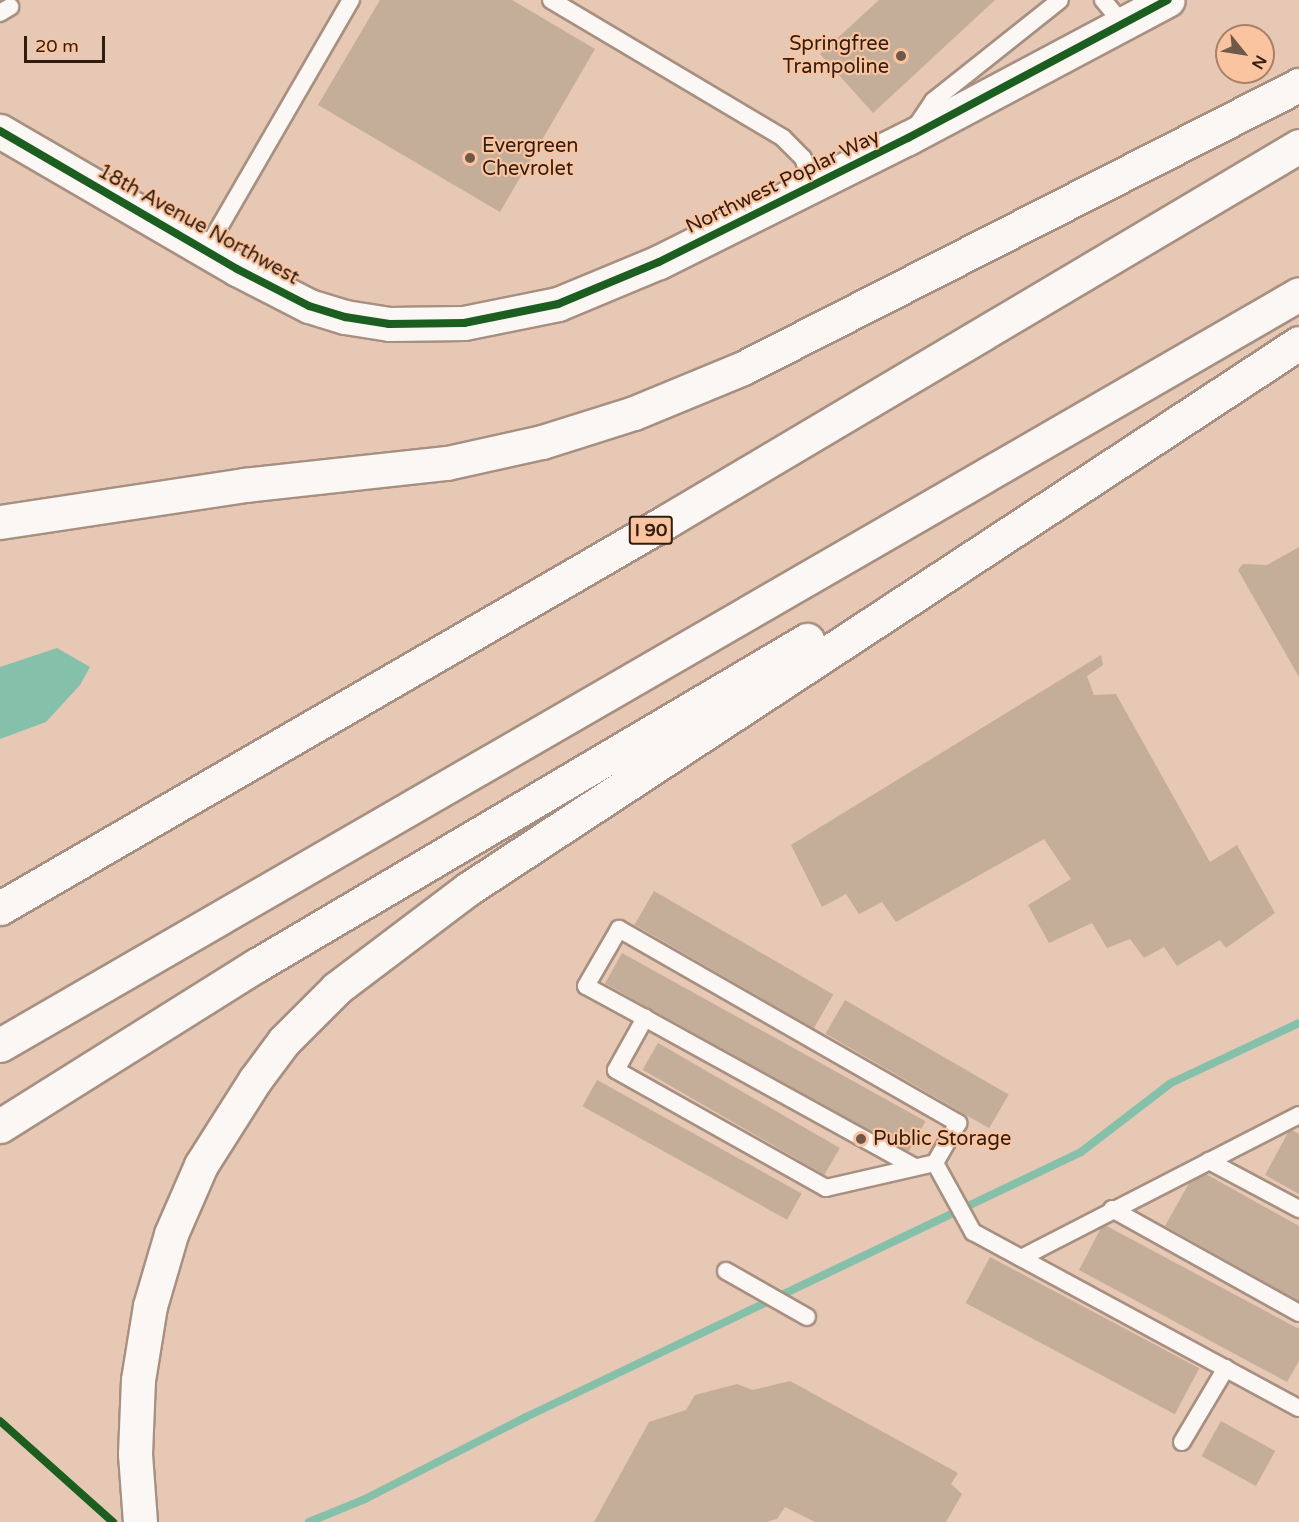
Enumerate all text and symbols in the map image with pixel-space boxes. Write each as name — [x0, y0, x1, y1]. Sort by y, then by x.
scale bar — [27, 24, 108, 62]
north arrow — [1215, 24, 1275, 84]
place label: Springfree Trampoline — [783, 33, 889, 80]
text: 20 m — [35, 35, 79, 57]
marker: Springfree Trampoline — [894, 49, 908, 63]
text: N — [1247, 51, 1271, 73]
street label: Northwest Poplar Way — [682, 125, 884, 239]
place label: Evergreen Chevrolet — [482, 134, 578, 181]
marker: Evergreen Chevrolet — [463, 151, 477, 165]
street label: 18th Avenue Northwest — [93, 160, 303, 290]
road number: I 90 — [628, 515, 674, 545]
place label: Public Storage — [873, 1127, 1011, 1151]
marker: Public Storage — [854, 1132, 868, 1146]

